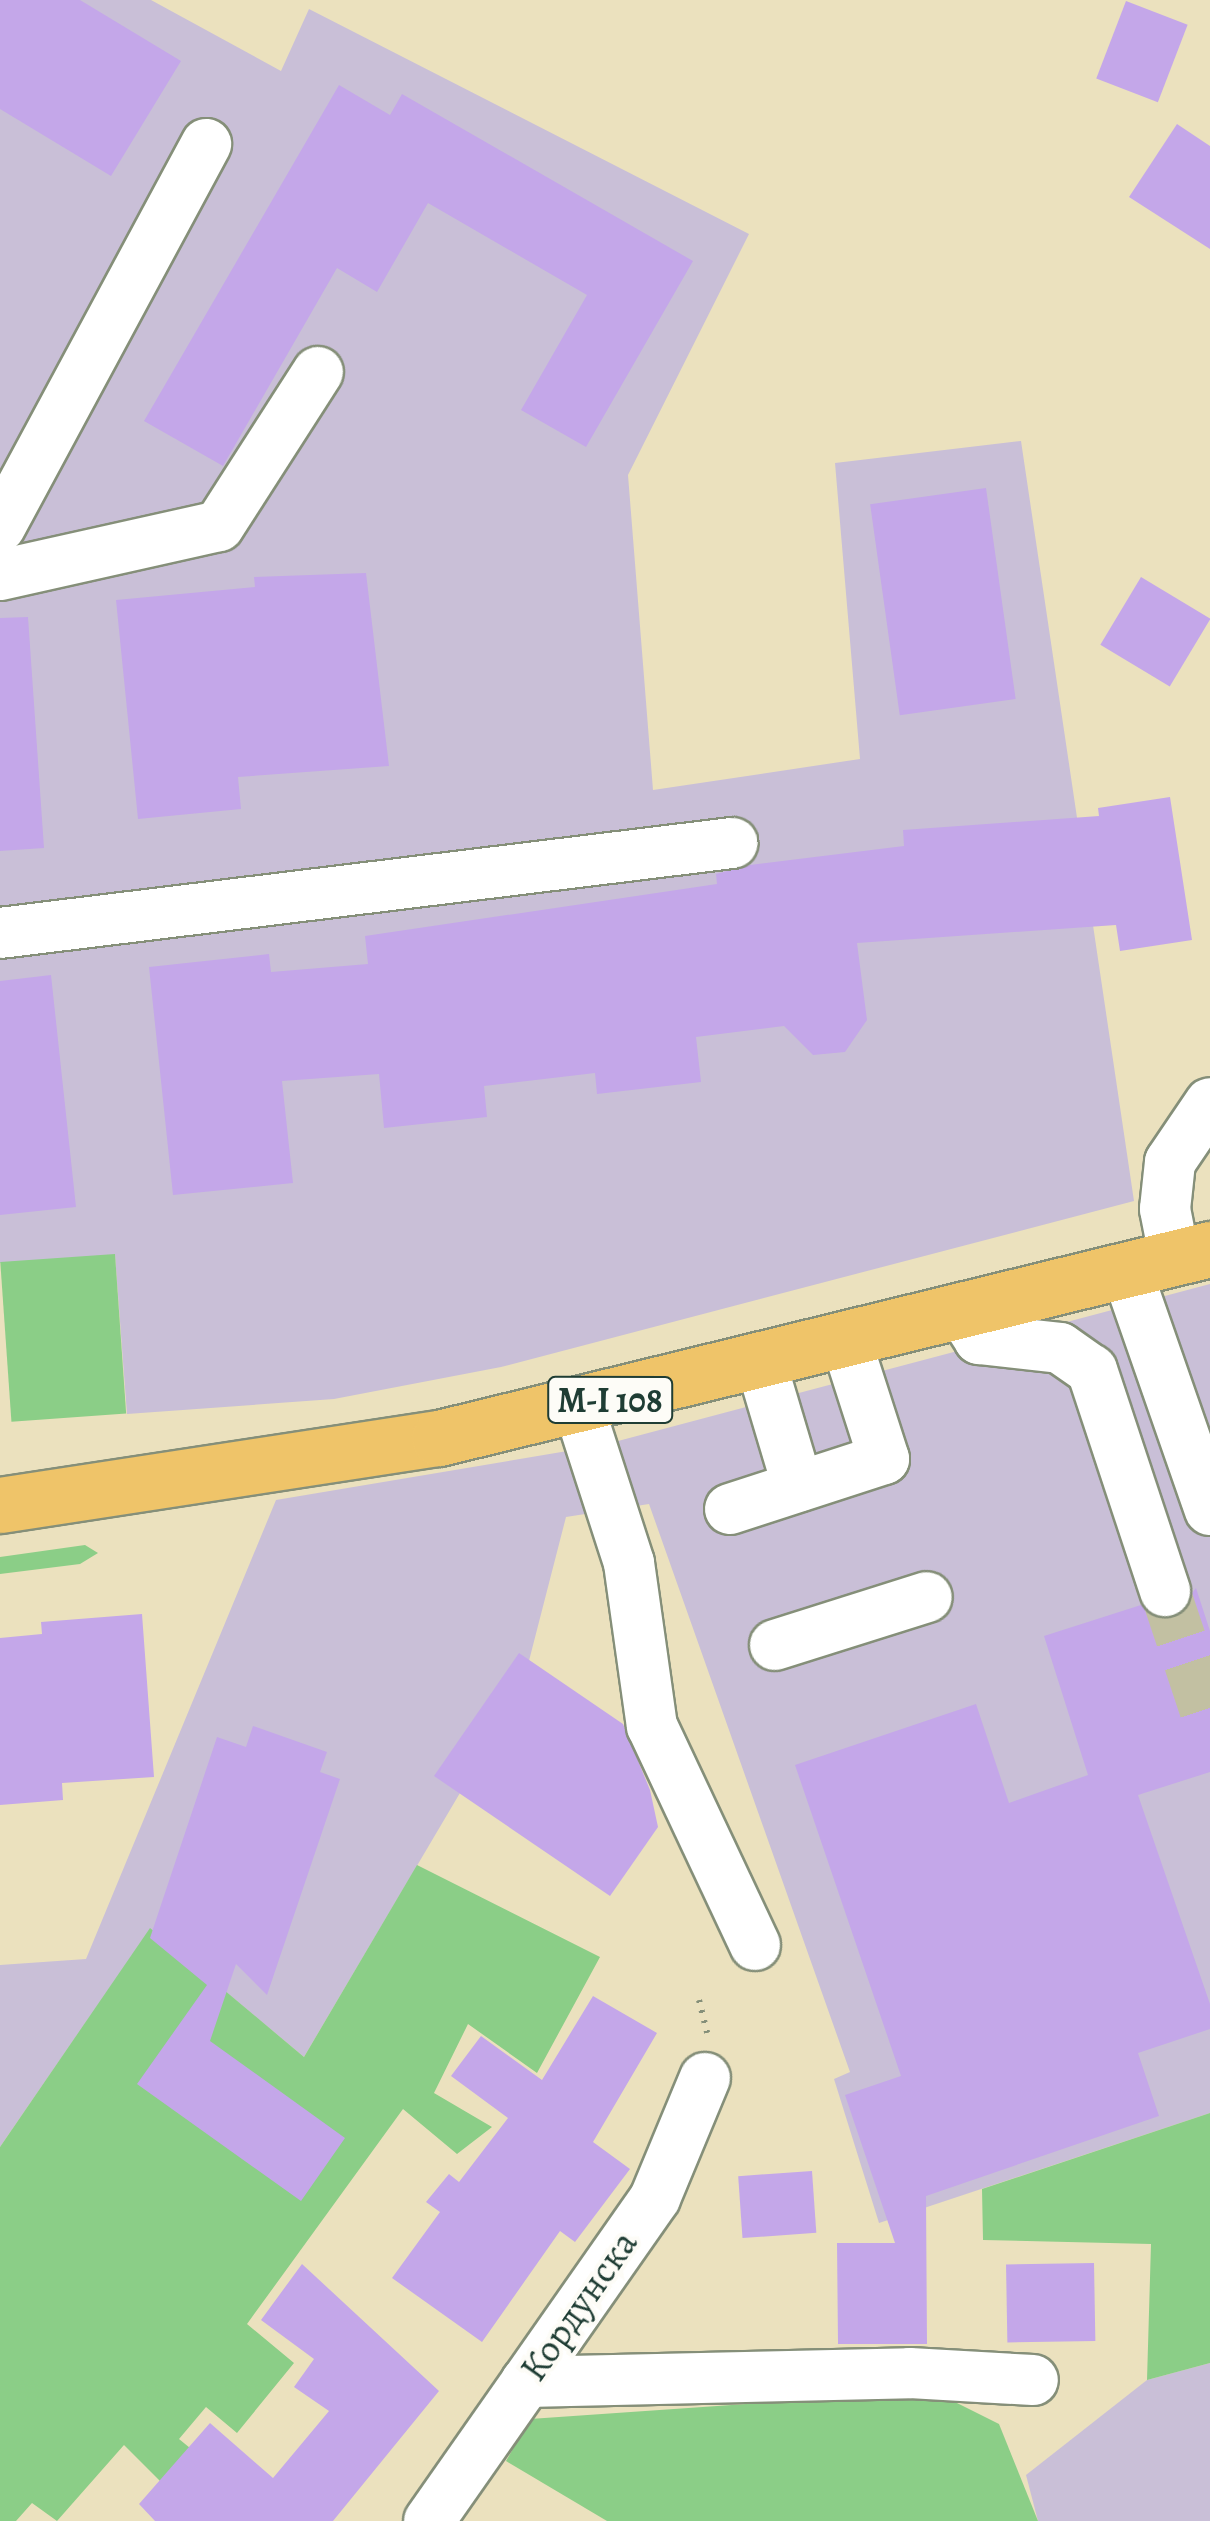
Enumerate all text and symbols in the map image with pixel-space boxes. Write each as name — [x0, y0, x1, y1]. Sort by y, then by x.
road number: M-I 108 — [545, 1370, 675, 1430]
street label: Кордунска — [511, 2222, 647, 2390]

